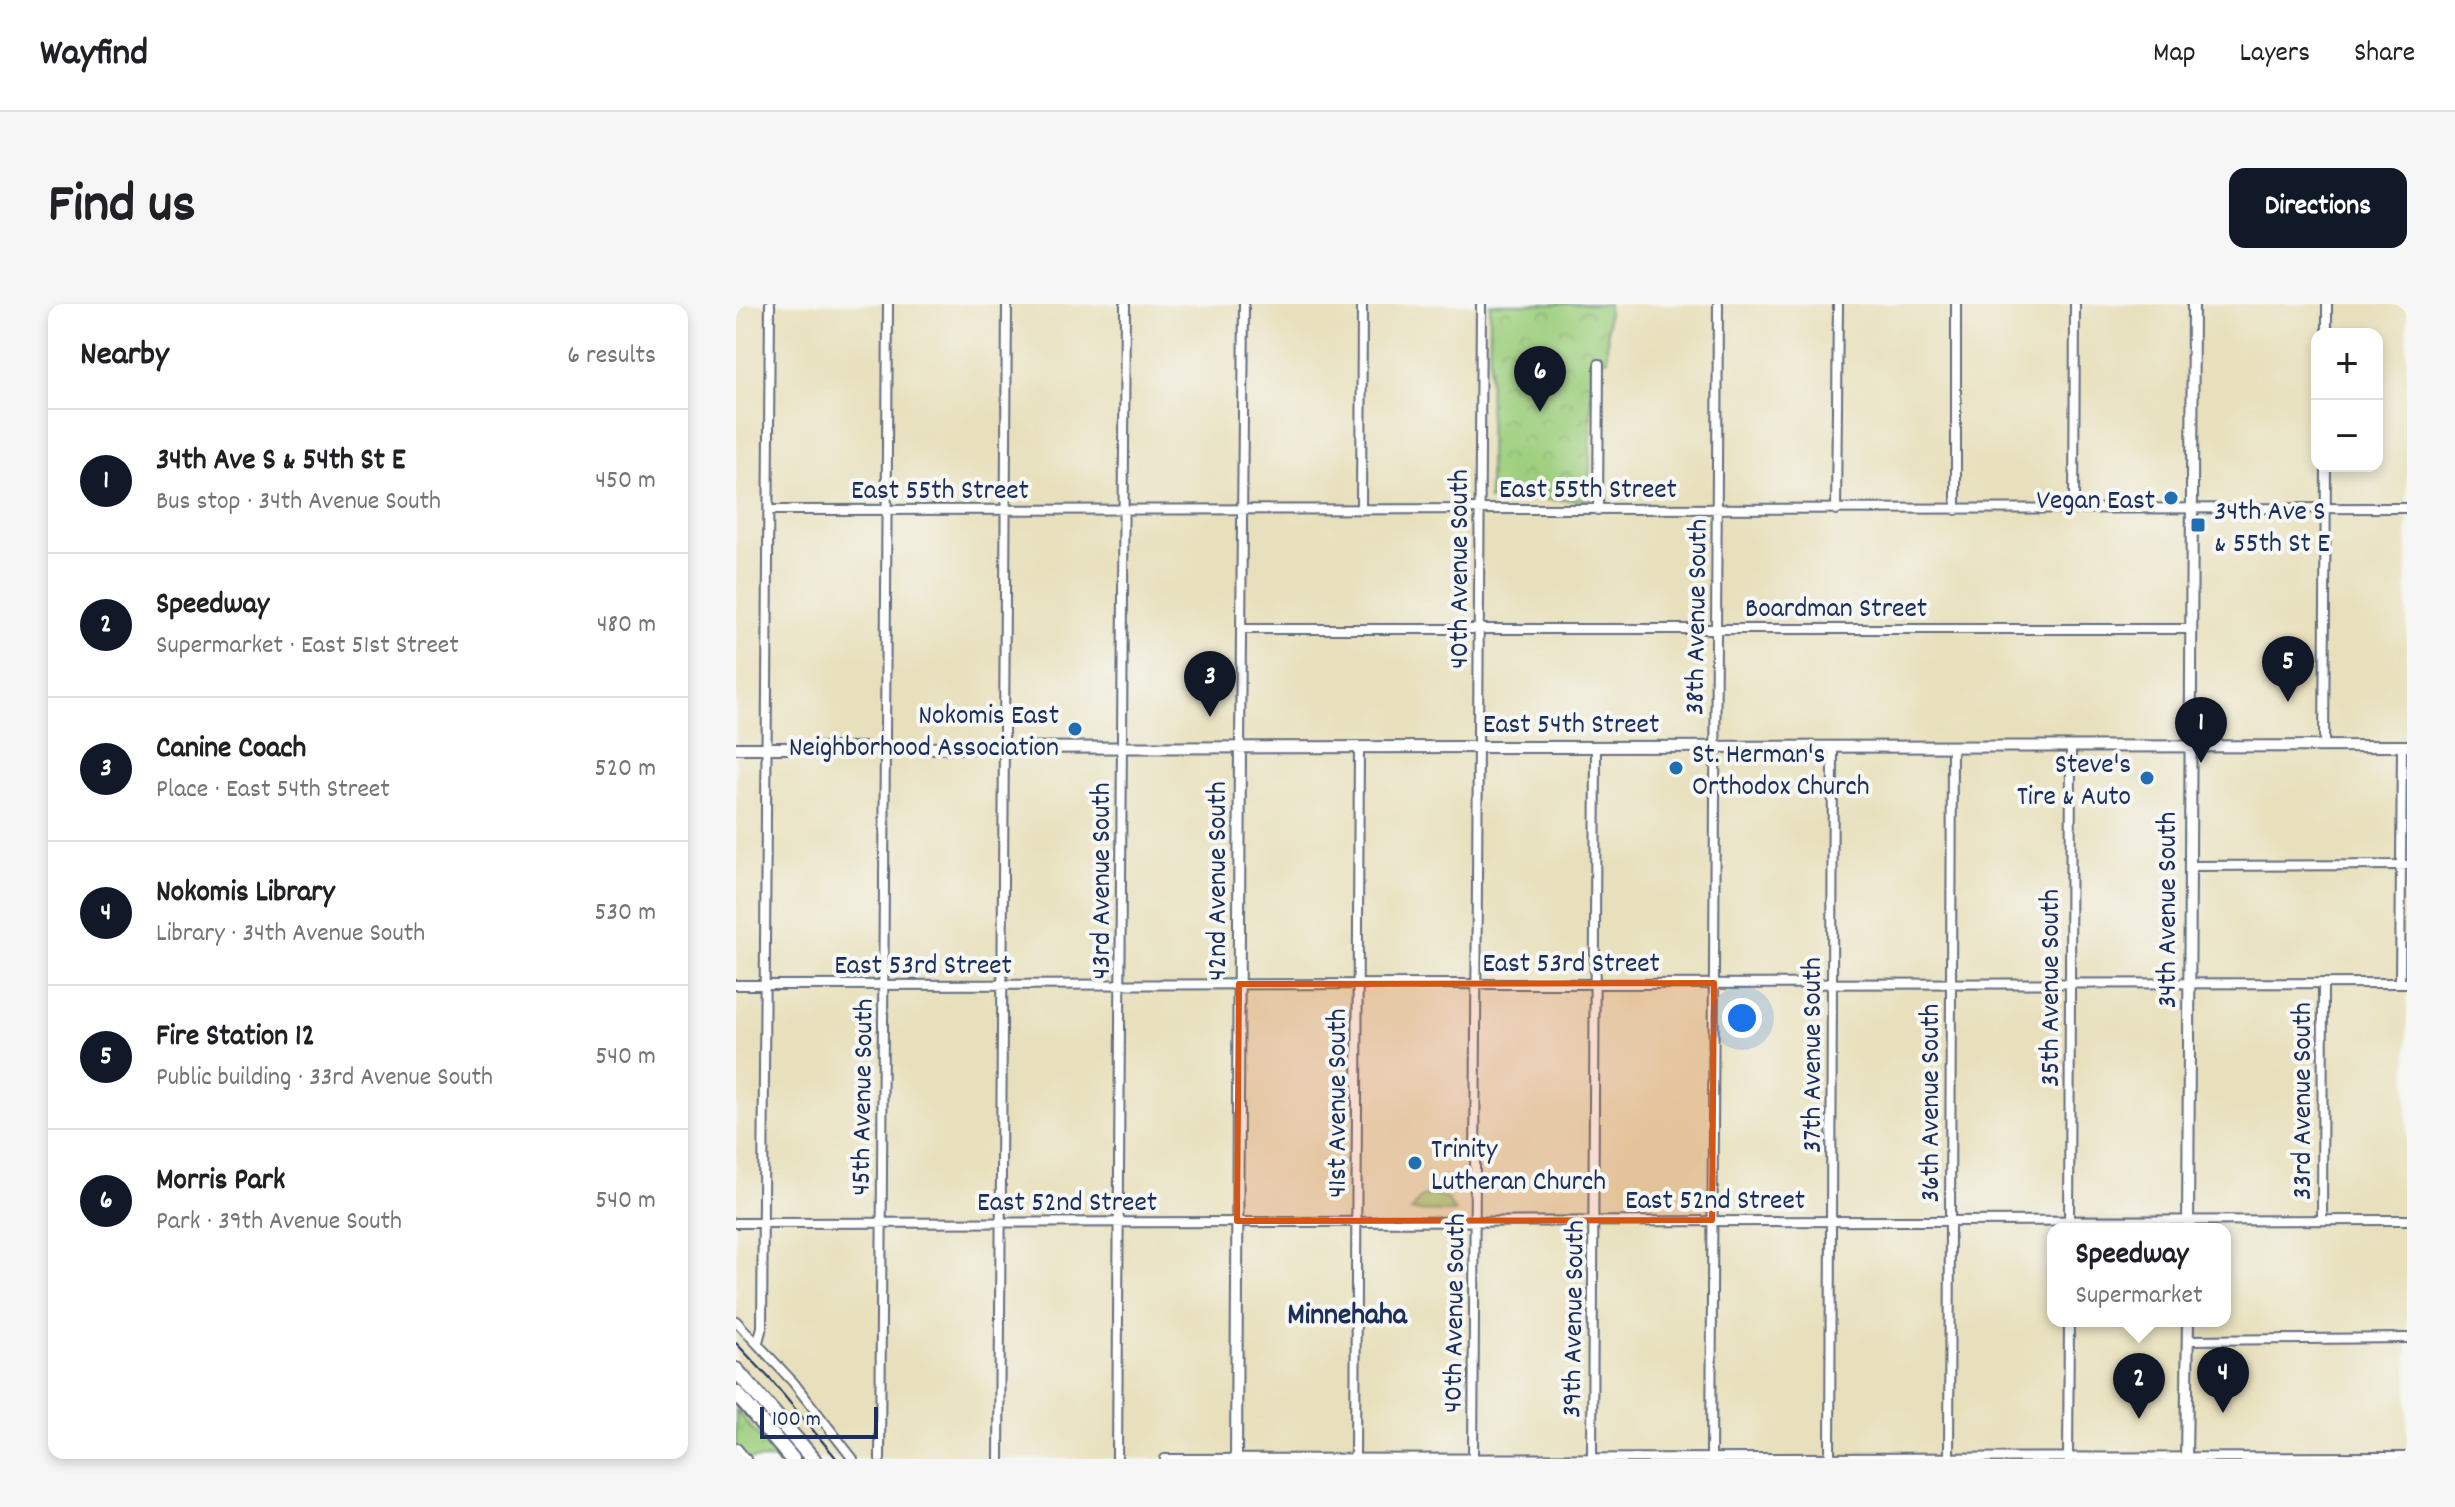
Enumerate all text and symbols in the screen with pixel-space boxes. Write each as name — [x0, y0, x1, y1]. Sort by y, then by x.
text: Wayfind — [40, 28, 148, 83]
text: Map — [2153, 35, 2196, 75]
text: Layers — [2240, 35, 2310, 75]
text: Share — [2354, 35, 2415, 75]
text: Find us — [48, 168, 196, 248]
button: Directions — [2229, 168, 2407, 248]
map controls — [2311, 328, 2383, 472]
button: + — [2311, 328, 2383, 400]
text: Nearby — [80, 332, 169, 381]
text: 6 results — [567, 338, 656, 375]
pin: 6 — [1514, 346, 1566, 412]
button: − — [2311, 400, 2383, 472]
text: 34th Ave S & 54th St E — [156, 441, 405, 484]
text: 1 — [103, 463, 109, 500]
text: 450 m — [595, 463, 656, 500]
street label: 40th Avenue South — [1442, 469, 1482, 669]
street label: East 55th Street — [1499, 472, 1677, 512]
street label: East 55th Street — [851, 473, 1029, 513]
place label: Vegan East — [2037, 483, 2155, 523]
text: Bus stop · 34th Avenue South — [156, 484, 441, 521]
marker: Vegan East — [2162, 489, 2180, 507]
place label: 34th Ave S & 55th St E — [2214, 494, 2330, 566]
marker: 34th Ave S & 55th St E — [2189, 516, 2207, 534]
street label: 38th Avenue South — [1677, 519, 1721, 716]
text: Speedway — [156, 585, 269, 628]
street label: Boardman Street — [1745, 591, 1927, 631]
text: 2 — [100, 607, 112, 644]
text: 480 m — [597, 607, 656, 644]
text: Supermarket · East 51st Street — [156, 628, 459, 665]
pin: 5 — [2262, 636, 2314, 702]
pin: 3 — [1184, 651, 1236, 717]
pin: 1 — [2175, 697, 2227, 763]
place label: Nokomis East Neighborhood Association — [789, 698, 1059, 770]
street label: East 54th Street — [1483, 707, 1659, 747]
marker: Nokomis East Neighborhood Association — [1066, 720, 1084, 738]
text: Canine Coach — [156, 729, 306, 772]
place label: St. Herman's Orthodox Church — [1692, 737, 1870, 809]
place label: Steve's Tire & Auto — [2017, 747, 2131, 819]
text: 3 — [100, 751, 112, 788]
text: 520 m — [595, 751, 656, 788]
marker: St. Herman's Orthodox Church — [1667, 759, 1685, 777]
marker: Steve's Tire & Auto — [2138, 769, 2156, 787]
text: Place · East 54th Street — [156, 772, 390, 809]
street label: 42nd Avenue South — [1200, 781, 1240, 981]
street label: 43rd Avenue South — [1084, 782, 1124, 980]
street label: 34th Avenue South — [2150, 812, 2190, 1008]
text: Nokomis Library — [156, 873, 335, 916]
street label: 35th Avenue South — [2033, 889, 2073, 1087]
text: 4 — [101, 895, 111, 932]
text: 530 m — [594, 895, 656, 932]
text: Library · 34th Avenue South — [156, 916, 425, 953]
street label: East 53rd Street — [1482, 946, 1660, 986]
street label: East 53rd Street — [834, 948, 1012, 988]
street label: 37th Avenue South — [1795, 957, 1835, 1153]
street label: 45th Avenue South — [843, 998, 887, 1196]
your location — [1722, 998, 1762, 1038]
street label: 33rd Avenue South — [2285, 1002, 2325, 1200]
street label: 36th Avenue South — [1913, 1004, 1953, 1202]
street label: 41st Avenue South — [1320, 1008, 1360, 1198]
text: Fire Station 12 — [156, 1017, 315, 1060]
text: 5 — [100, 1039, 112, 1076]
text: 540 m — [595, 1039, 656, 1076]
text: Public building · 33rd Avenue South — [156, 1060, 493, 1097]
place label: Trinity Lutheran Church — [1431, 1132, 1606, 1204]
marker: Trinity Lutheran Church — [1406, 1154, 1424, 1172]
text: Morris Park — [156, 1161, 285, 1204]
text: 6 — [100, 1183, 112, 1220]
text: 540 m — [595, 1183, 656, 1220]
street label: East 52nd Street — [1625, 1183, 1805, 1223]
street label: East 52nd Street — [977, 1185, 1157, 1225]
text: Park · 39th Avenue South — [156, 1204, 402, 1241]
street label: 40th Avenue South — [1435, 1213, 1479, 1413]
street label: 39th Avenue South — [1554, 1220, 1598, 1418]
popup — [2047, 1223, 2231, 1327]
text: Speedway — [2075, 1235, 2189, 1278]
text: Supermarket — [2075, 1278, 2203, 1315]
district label: Minnehaha — [1287, 1296, 1408, 1339]
pin: 4 — [2197, 1347, 2249, 1413]
pin: 2 — [2113, 1353, 2165, 1419]
scale bar — [760, 1403, 878, 1439]
text: 100 m — [772, 1405, 821, 1436]

